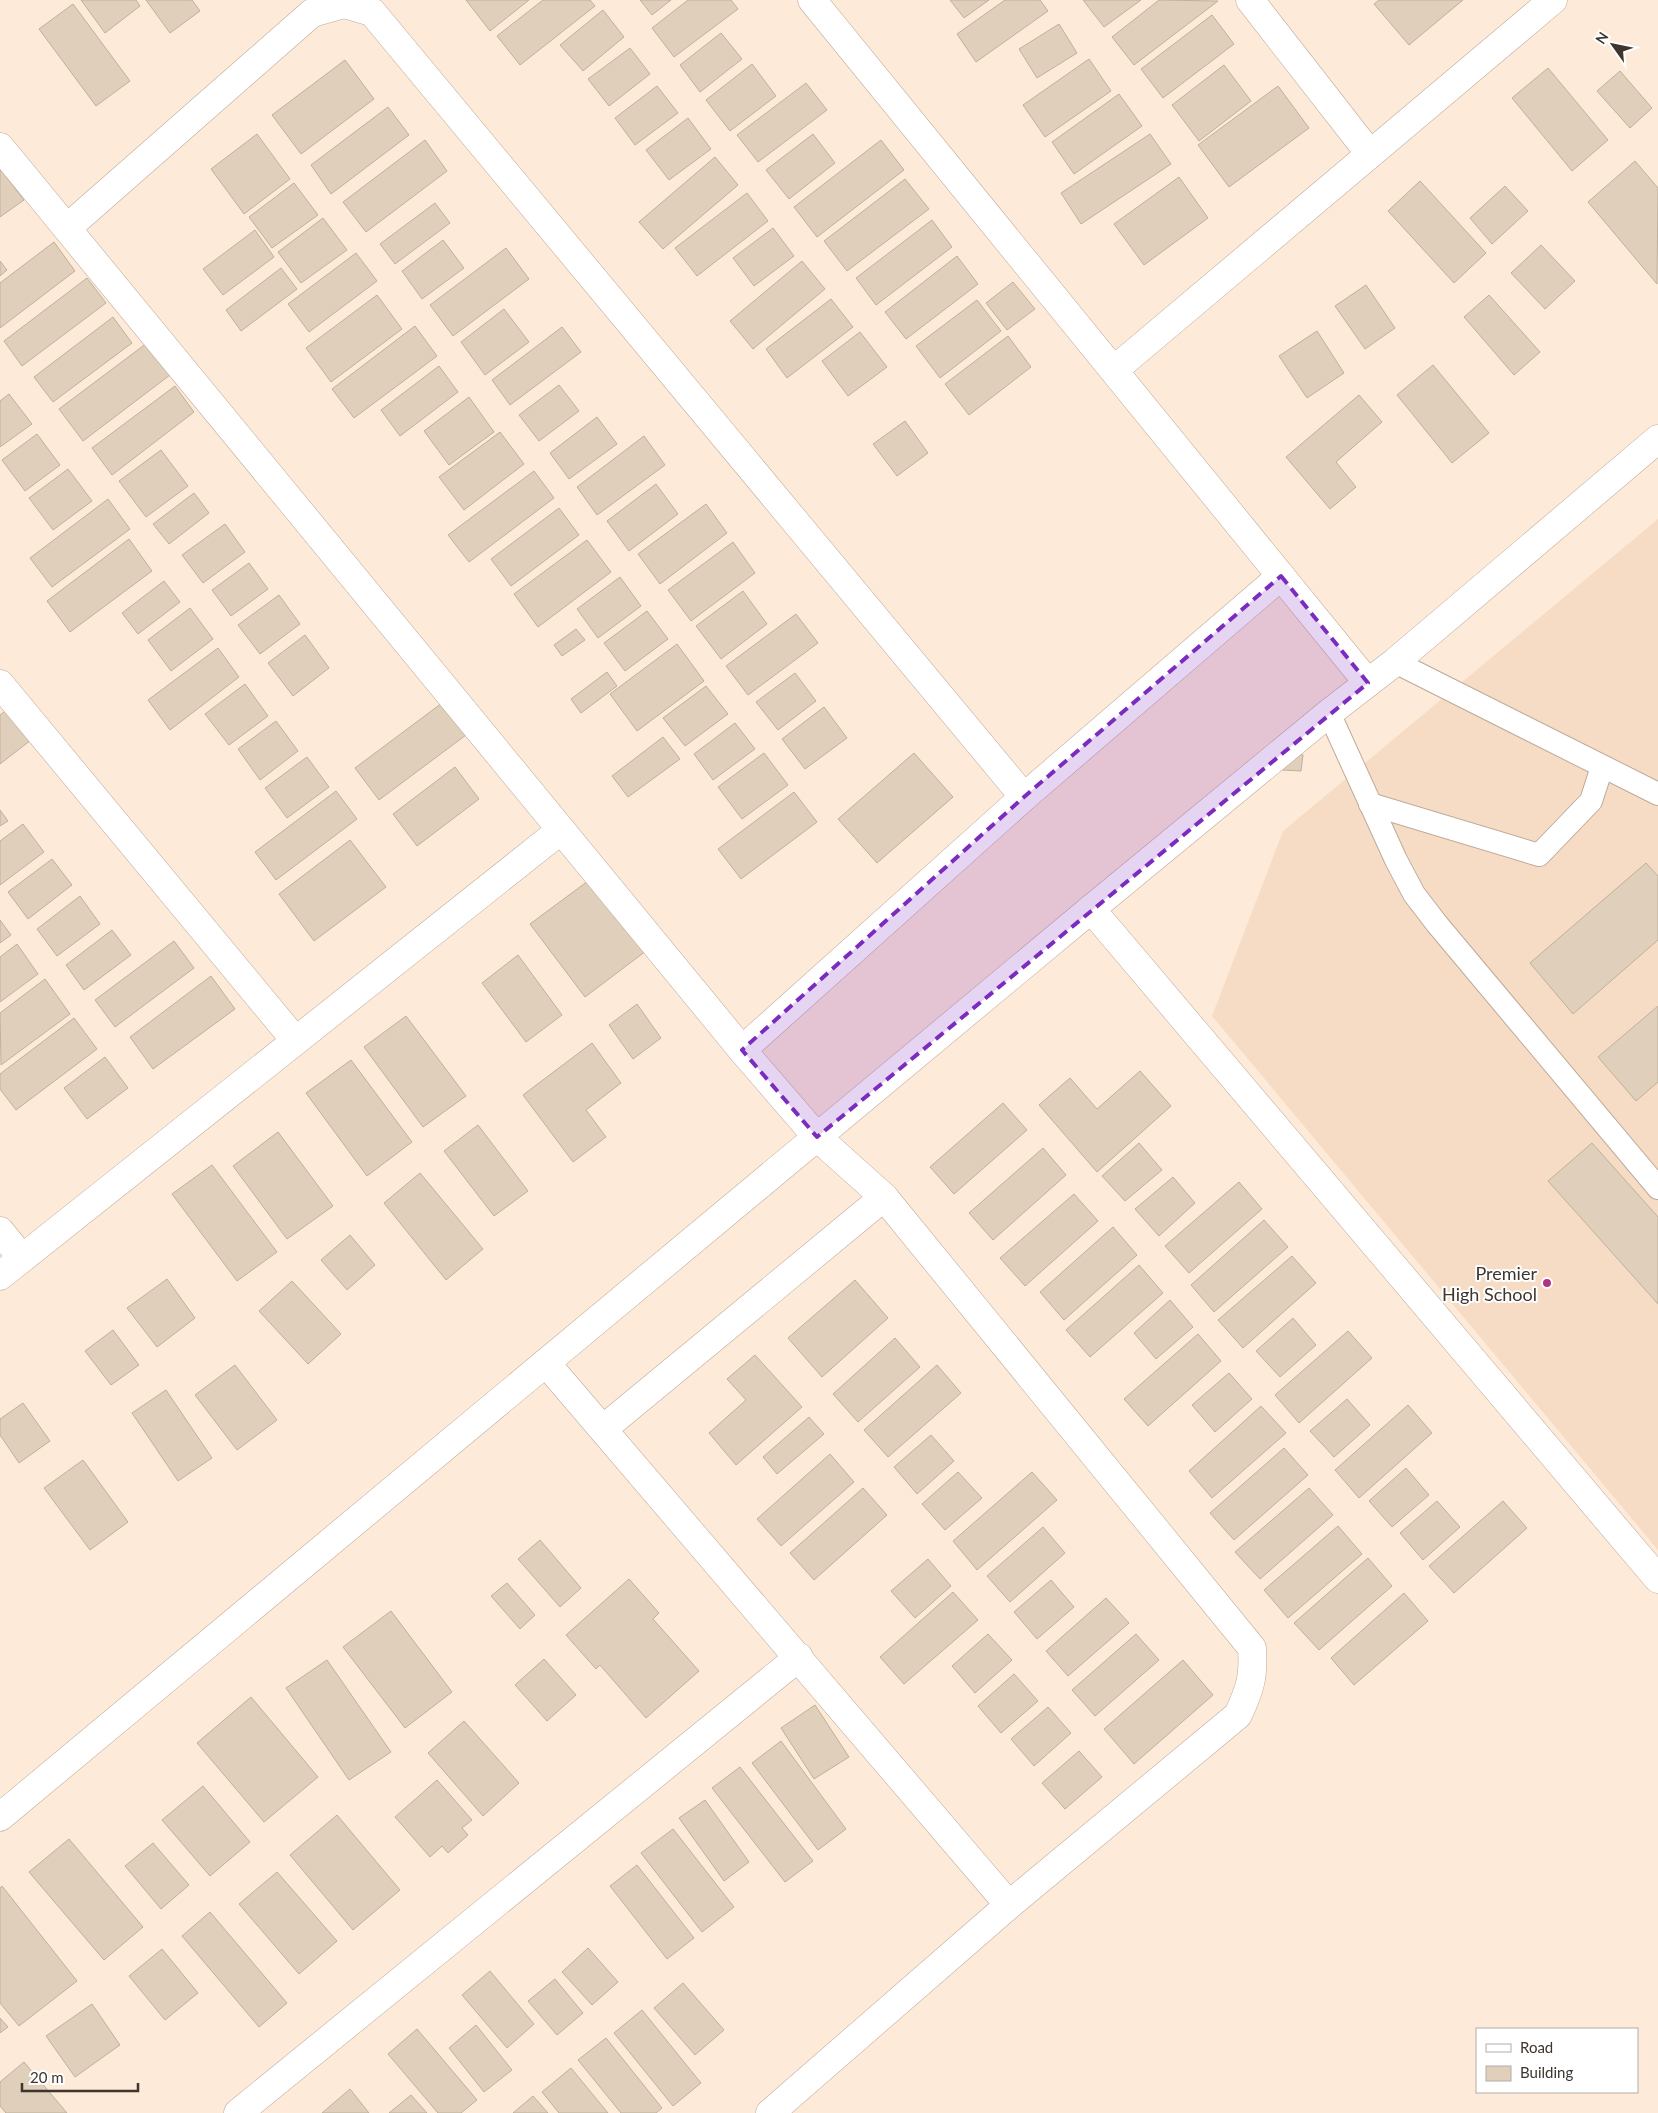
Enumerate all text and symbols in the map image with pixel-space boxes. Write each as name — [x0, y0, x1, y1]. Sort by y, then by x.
north arrow — [1588, 20, 1638, 70]
text: N — [1592, 28, 1612, 47]
place label: Premier High School — [1442, 1262, 1537, 1305]
marker: Premier High School — [1541, 1277, 1553, 1289]
legend — [1476, 2028, 1638, 2093]
text: Road — [1520, 2038, 1553, 2056]
scale bar — [22, 2060, 139, 2092]
text: Building — [1520, 2063, 1573, 2081]
text: 20 m — [30, 2068, 64, 2086]

